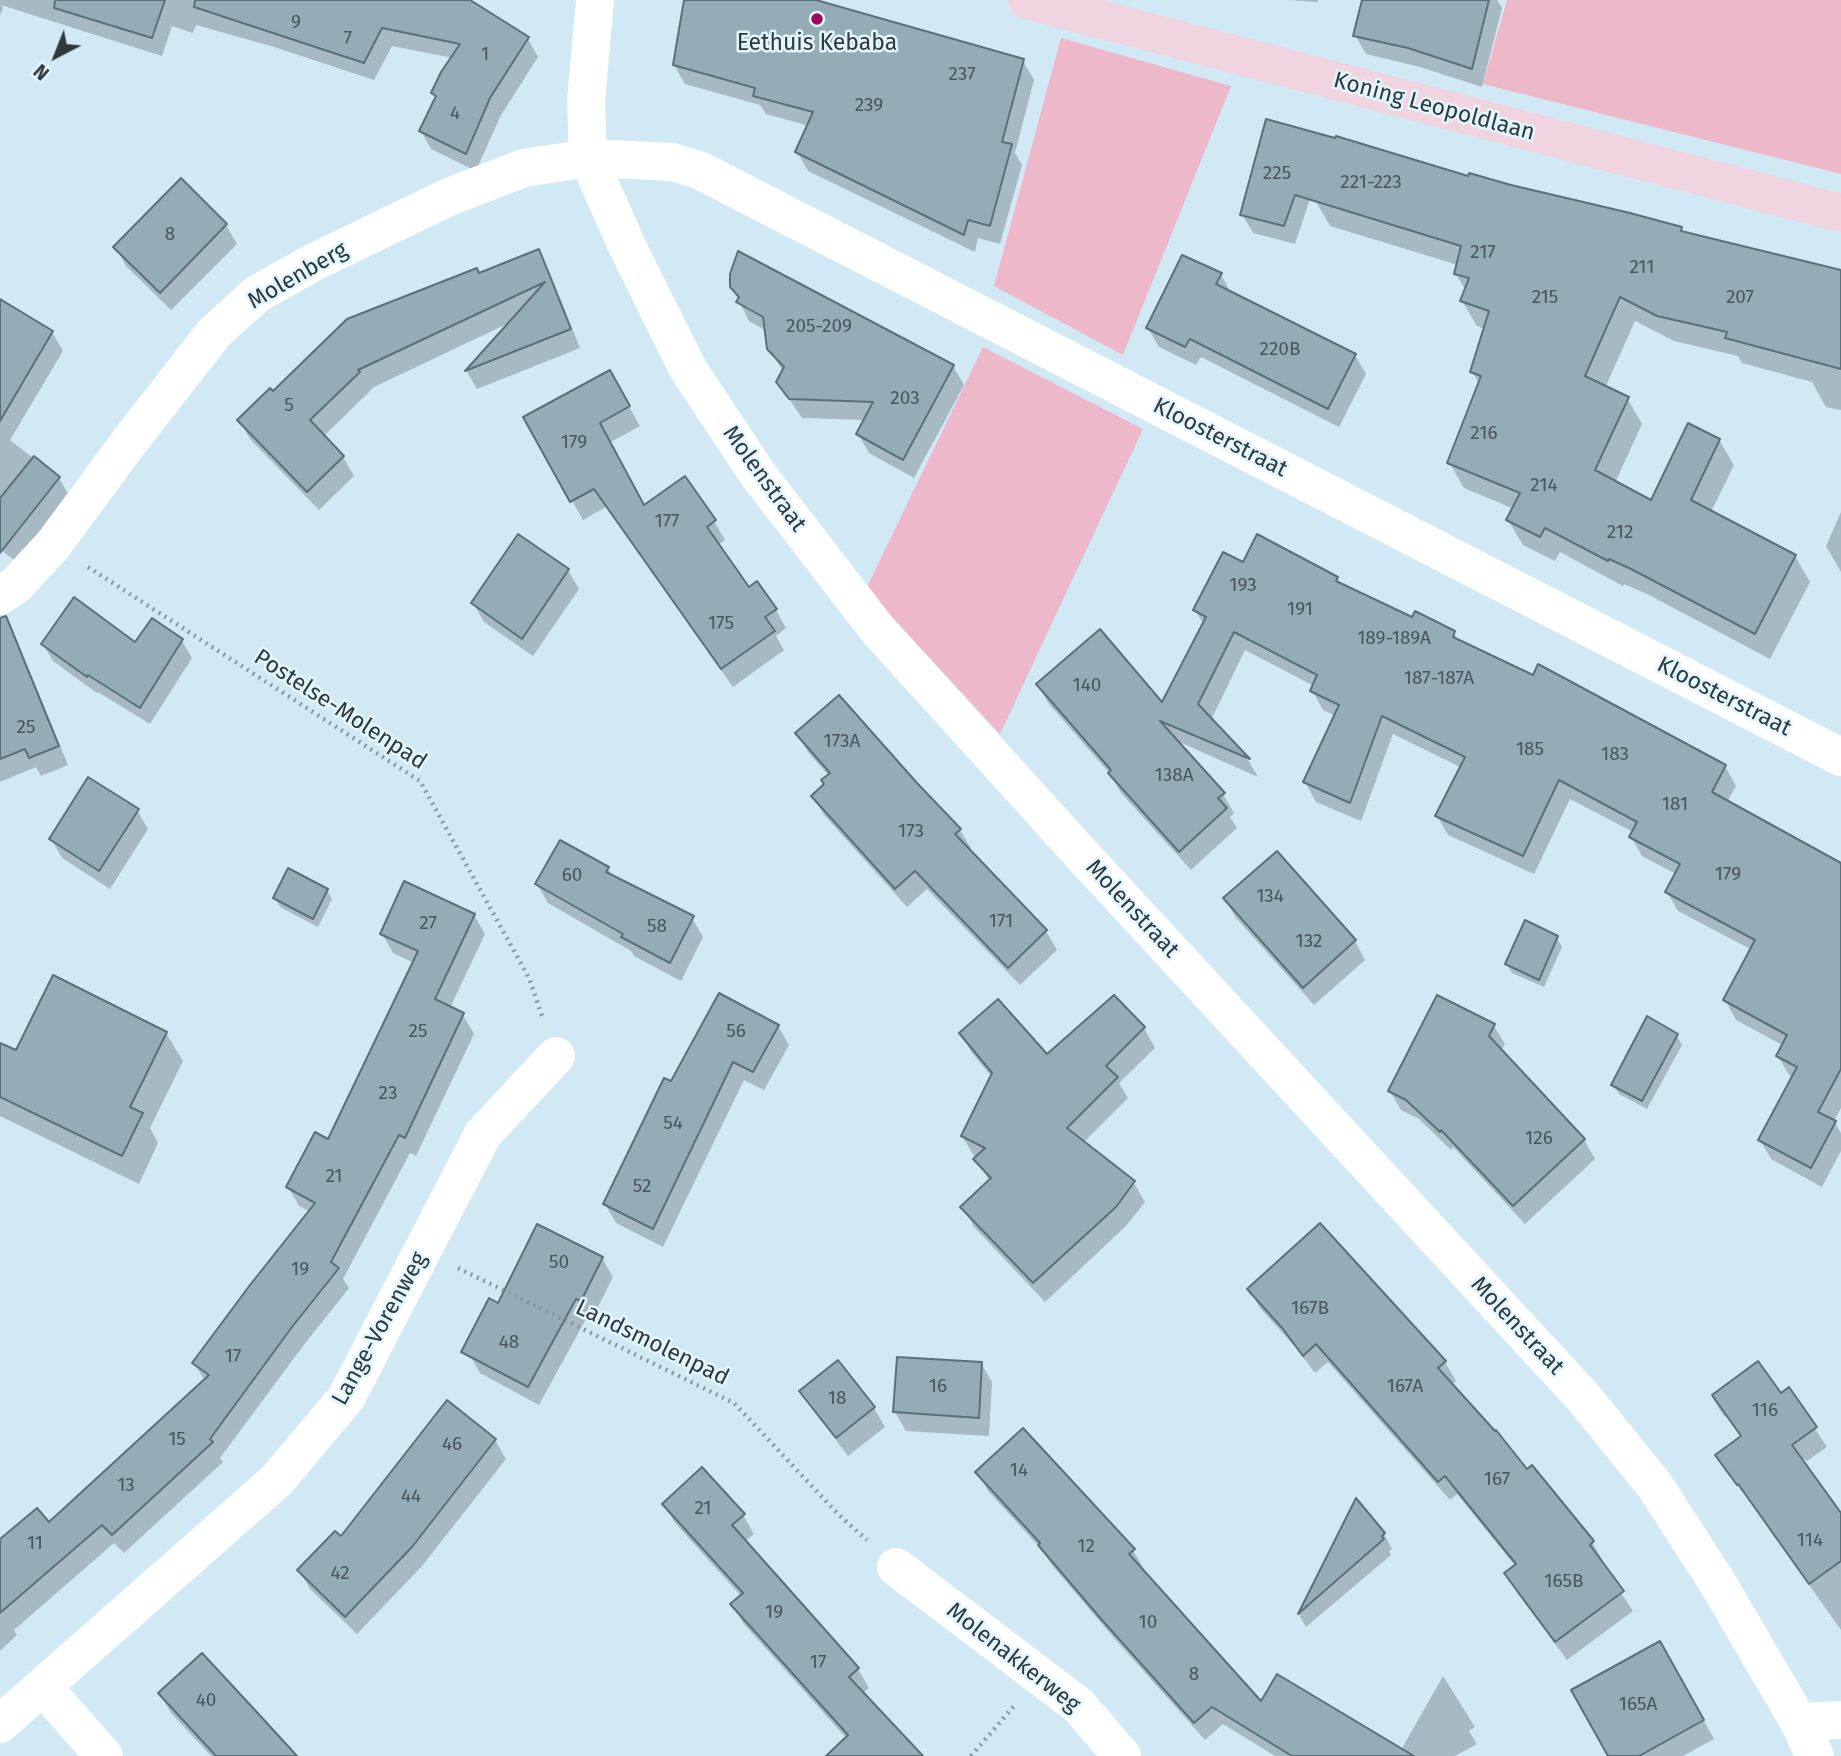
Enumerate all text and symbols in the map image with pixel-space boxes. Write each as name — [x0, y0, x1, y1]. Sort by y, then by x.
marker: Eethuis Kebaba — [809, 11, 825, 27]
house number: 9 — [291, 12, 301, 34]
north arrow — [21, 21, 91, 91]
house number: 7 — [344, 28, 352, 50]
place label: Eethuis Kebaba — [737, 30, 897, 58]
house number: 1 — [481, 44, 489, 66]
text: N — [29, 59, 54, 85]
house number: 237 — [948, 64, 976, 86]
street label: Koning Leopoldlaan — [1330, 67, 1538, 147]
house number: 239 — [855, 95, 883, 117]
house number: 4 — [450, 103, 460, 125]
house number: 225 — [1263, 163, 1291, 185]
house number: 221-223 — [1340, 172, 1402, 194]
house number: 8 — [165, 224, 175, 246]
street label: Molenberg — [243, 236, 353, 316]
house number: 217 — [1470, 242, 1496, 264]
house number: 211 — [1629, 257, 1655, 279]
house number: 215 — [1532, 287, 1558, 309]
house number: 207 — [1726, 287, 1754, 309]
house number: 205-209 — [786, 316, 852, 338]
house number: 220B — [1260, 339, 1300, 361]
house number: 203 — [890, 388, 920, 410]
street label: Kloosterstraat — [1148, 392, 1292, 484]
house number: 5 — [284, 395, 294, 417]
street label: Molenstraat — [716, 421, 812, 537]
house number: 216 — [1470, 423, 1498, 445]
house number: 179 — [561, 432, 587, 454]
house number: 214 — [1530, 475, 1558, 497]
house number: 177 — [654, 511, 680, 533]
house number: 212 — [1607, 522, 1633, 544]
house number: 193 — [1229, 575, 1257, 597]
house number: 191 — [1287, 599, 1313, 621]
house number: 175 — [708, 613, 734, 635]
house number: 189-189A — [1357, 628, 1431, 650]
street label: Postelse-Molenpad — [248, 644, 432, 776]
street label: Kloosterstraat — [1652, 651, 1796, 743]
house number: 187-187A — [1404, 668, 1474, 690]
house number: 140 — [1073, 675, 1101, 697]
house number: 25 — [17, 717, 35, 739]
house number: 173A — [824, 731, 860, 753]
house number: 185 — [1516, 739, 1544, 761]
house number: 183 — [1601, 744, 1629, 766]
house number: 138A — [1154, 765, 1194, 787]
house number: 181 — [1662, 794, 1688, 816]
house number: 173 — [898, 821, 924, 843]
street label: Molenstraat — [1080, 854, 1184, 964]
house number: 179 — [1715, 864, 1741, 886]
house number: 60 — [562, 865, 582, 887]
house number: 134 — [1256, 886, 1284, 908]
house number: 171 — [989, 911, 1013, 933]
house number: 27 — [419, 913, 437, 935]
house number: 58 — [647, 916, 667, 938]
house number: 132 — [1296, 931, 1322, 953]
house number: 25 — [409, 1021, 427, 1043]
house number: 56 — [726, 1021, 746, 1043]
house number: 23 — [379, 1083, 397, 1105]
house number: 54 — [663, 1113, 683, 1135]
house number: 126 — [1525, 1128, 1553, 1150]
house number: 21 — [325, 1166, 343, 1188]
house number: 52 — [633, 1176, 651, 1198]
street label: Lange-Vorenweg — [327, 1248, 433, 1410]
house number: 50 — [549, 1252, 569, 1274]
house number: 19 — [291, 1259, 309, 1281]
street label: Molenstraat — [1465, 1271, 1569, 1381]
street label: Landsmolenpad — [571, 1294, 733, 1392]
house number: 167B — [1291, 1298, 1329, 1320]
house number: 48 — [499, 1332, 519, 1354]
house number: 17 — [225, 1346, 241, 1368]
house number: 16 — [929, 1376, 947, 1398]
house number: 167A — [1387, 1376, 1423, 1398]
house number: 18 — [828, 1388, 846, 1410]
house number: 116 — [1752, 1400, 1778, 1422]
house number: 15 — [168, 1429, 186, 1451]
house number: 46 — [442, 1434, 462, 1456]
house number: 14 — [1010, 1460, 1028, 1482]
house number: 167 — [1484, 1469, 1510, 1491]
house number: 13 — [117, 1475, 135, 1497]
house number: 44 — [401, 1486, 421, 1508]
house number: 21 — [694, 1498, 712, 1520]
house number: 114 — [1797, 1530, 1823, 1552]
house number: 11 — [27, 1533, 43, 1555]
house number: 12 — [1077, 1536, 1095, 1558]
house number: 42 — [330, 1563, 350, 1585]
house number: 165B — [1544, 1571, 1584, 1593]
street label: Molenakkerweg — [941, 1597, 1085, 1719]
house number: 19 — [765, 1602, 783, 1624]
house number: 10 — [1139, 1612, 1157, 1634]
house number: 17 — [810, 1652, 826, 1674]
house number: 8 — [1189, 1664, 1199, 1686]
house number: 40 — [196, 1690, 216, 1712]
house number: 165A — [1619, 1694, 1657, 1716]

